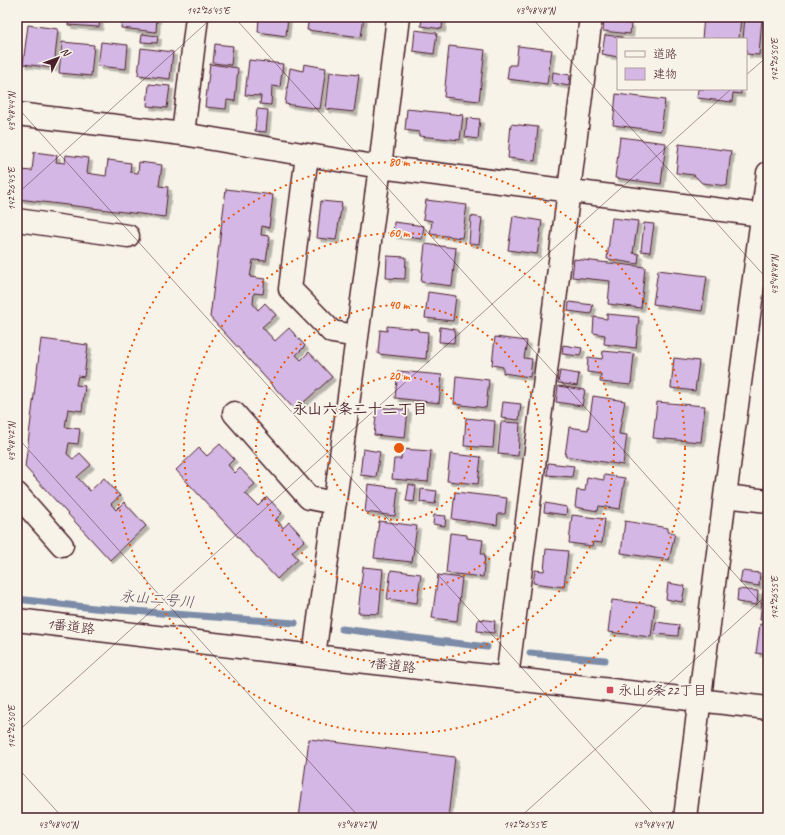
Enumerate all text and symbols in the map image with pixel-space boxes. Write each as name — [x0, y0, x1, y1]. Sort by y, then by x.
text: 142°26'45"E — [186, 4, 231, 17]
text: 43°48'48"N — [515, 4, 557, 17]
text: 142°26'50"E — [768, 37, 781, 82]
north arrow — [38, 38, 78, 78]
legend — [617, 38, 747, 90]
text: N — [58, 44, 74, 60]
text: 道路 — [653, 46, 677, 62]
text: 建物 — [653, 66, 677, 82]
text: 43°48'44"N — [5, 90, 18, 132]
text: 80 m — [389, 154, 410, 170]
text: 142°26'45"E — [5, 166, 18, 211]
text: 60 m — [389, 225, 411, 241]
text: 43°48'48"N — [768, 253, 781, 295]
text: 40 m — [389, 297, 410, 313]
text: 20 m — [389, 368, 410, 384]
district label: 永山六条二十二丁目 — [292, 400, 428, 419]
text: 43°48'42"N — [5, 420, 18, 462]
centre of rings — [392, 441, 406, 455]
text: 142°26'55"E — [768, 575, 781, 620]
water label: 永山二号川 — [119, 587, 195, 612]
street label: 1番道路 — [46, 615, 96, 638]
street label: 1番道路 — [367, 655, 417, 676]
place label: 永山6条22丁目 — [618, 682, 707, 699]
marker: 永山6条22丁目 — [605, 685, 615, 695]
text: 142°26'50"E — [5, 704, 18, 749]
text: 43°48'40"N — [38, 818, 80, 831]
text: 43°48'42"N — [336, 818, 378, 831]
text: 142°26'55"E — [503, 818, 548, 831]
text: 43°48'44"N — [633, 818, 675, 831]

